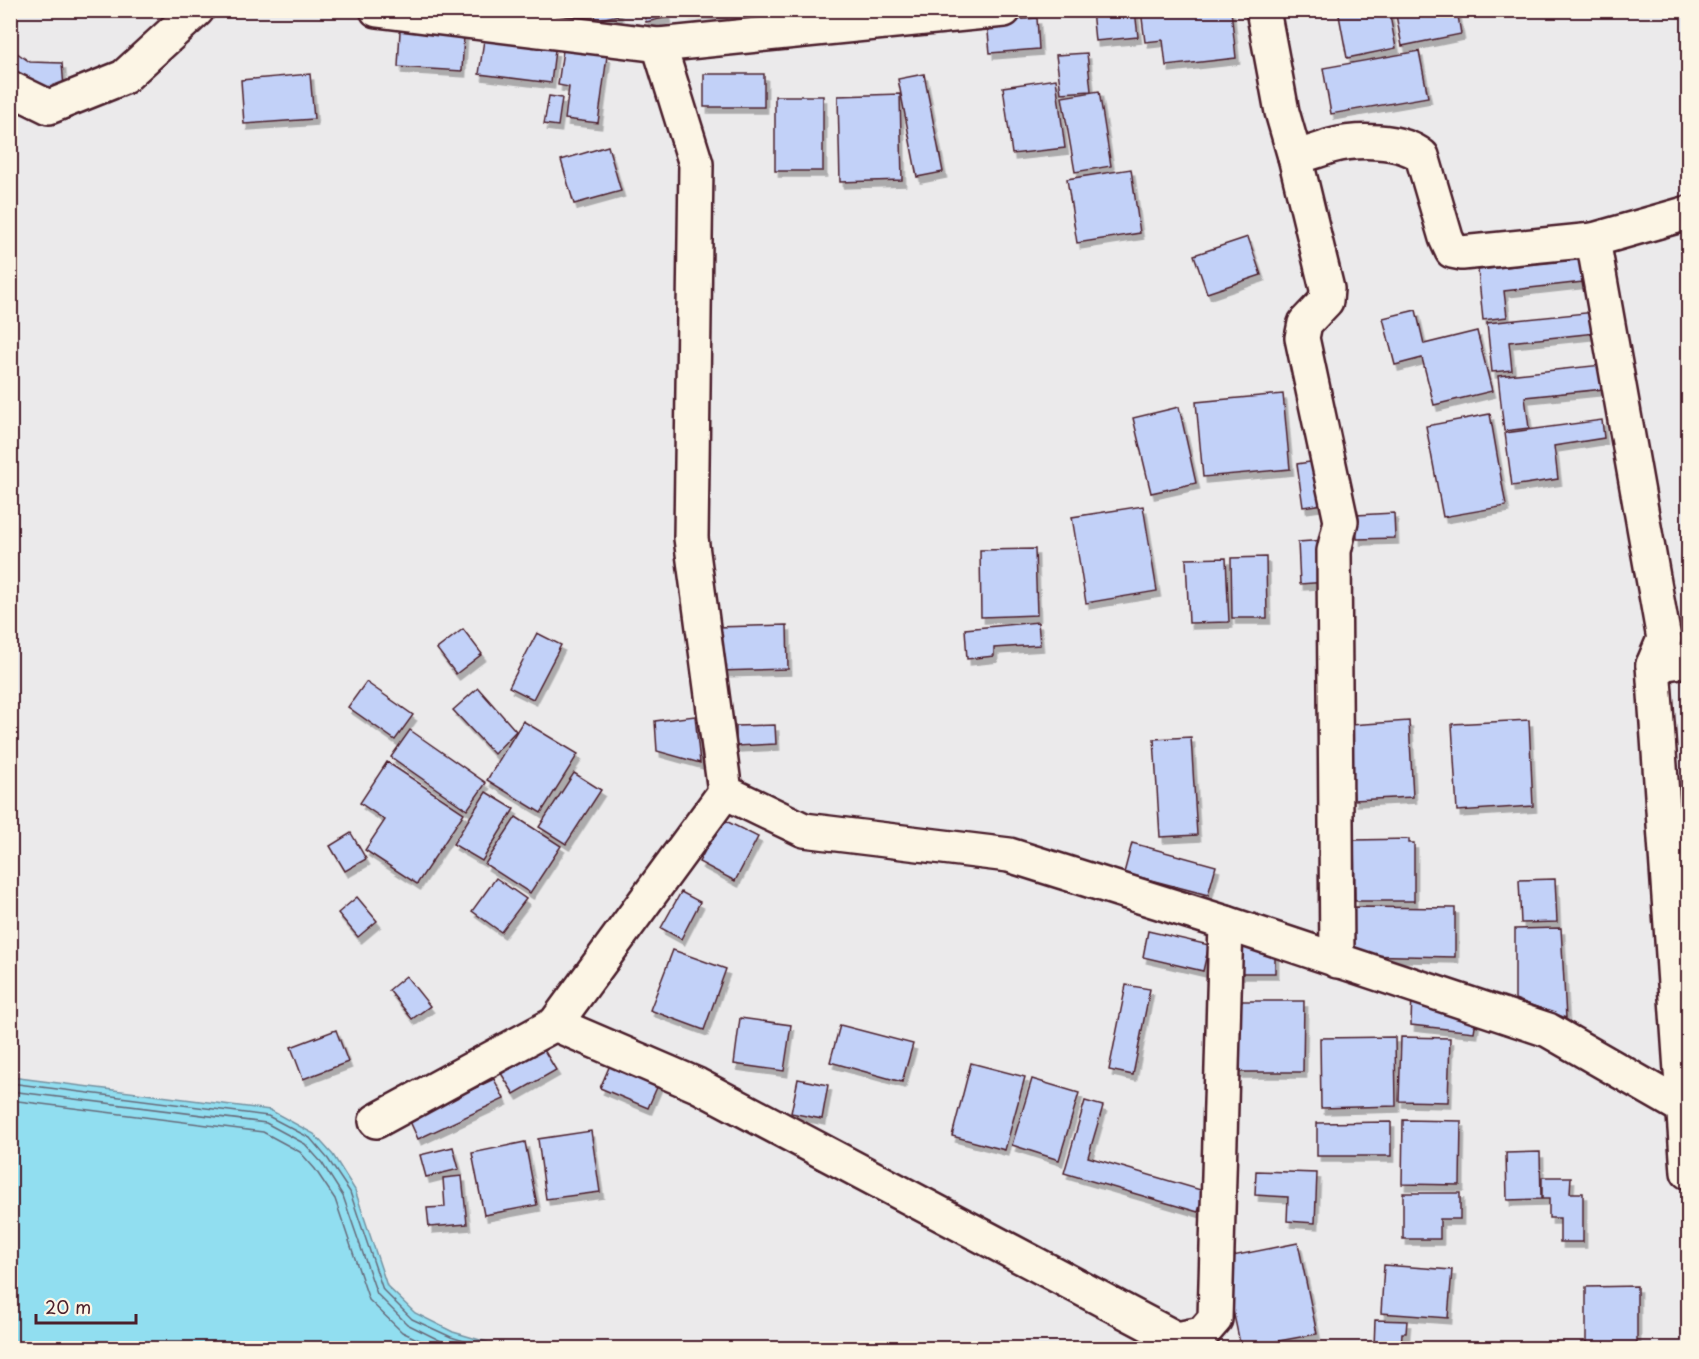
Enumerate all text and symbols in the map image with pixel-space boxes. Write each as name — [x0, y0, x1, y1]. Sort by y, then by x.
scale bar — [36, 1287, 136, 1325]
text: 20 m — [45, 1293, 91, 1320]

